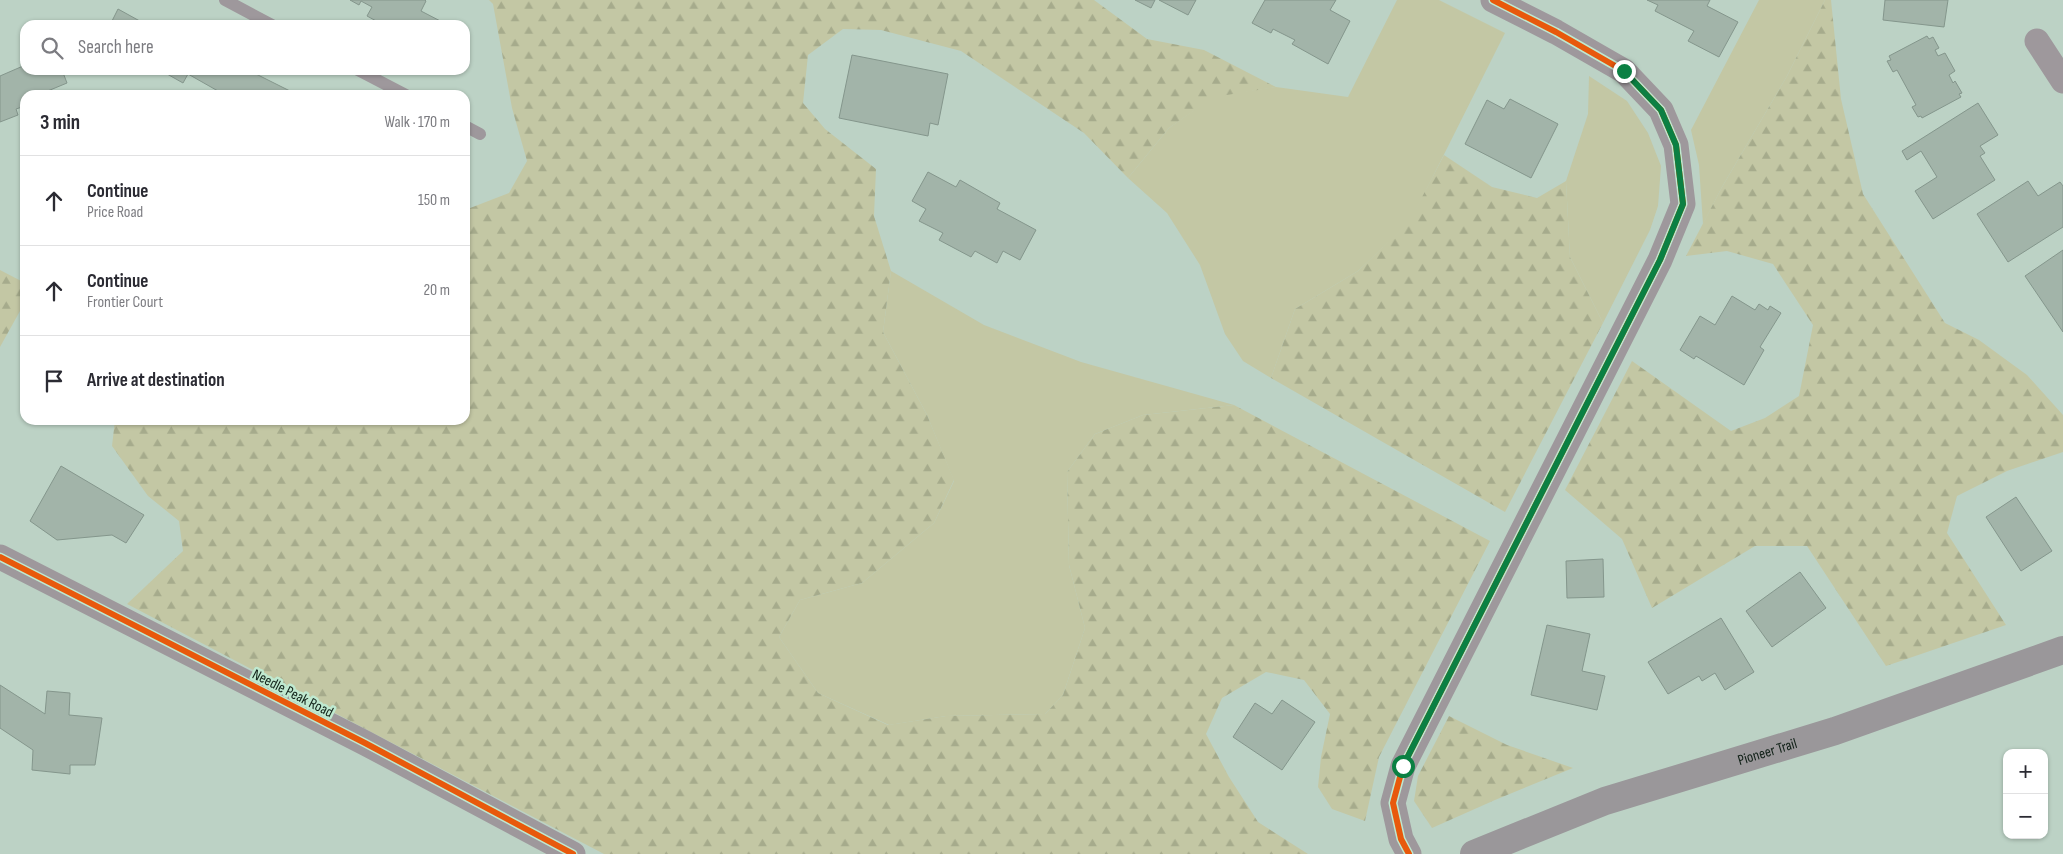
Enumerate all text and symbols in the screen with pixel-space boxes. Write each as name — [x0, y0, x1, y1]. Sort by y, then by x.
search box — [20, 20, 470, 75]
icon: search — [38, 34, 66, 62]
text: Search here — [78, 36, 154, 59]
route end — [1613, 60, 1636, 83]
text: 3 min — [40, 110, 80, 135]
text: Walk · 170 m — [385, 113, 450, 132]
text: Continue — [87, 180, 148, 203]
icon: ahead — [40, 187, 68, 215]
text: 150 m — [418, 191, 450, 210]
text: Price Road — [87, 203, 143, 222]
text: Continue — [87, 270, 148, 293]
icon: ahead — [40, 277, 68, 305]
text: 20 m — [423, 281, 450, 300]
text: Frontier Court — [87, 293, 163, 312]
icon: arrive — [40, 367, 68, 395]
text: Arrive at destination — [87, 369, 225, 392]
street label: Needle Peak Road — [249, 665, 336, 722]
street label: Pioneer Trail — [1736, 734, 1799, 770]
map controls — [2003, 749, 2048, 839]
button: + — [2003, 749, 2048, 794]
route start — [1392, 755, 1415, 778]
button: − — [2003, 794, 2048, 839]

